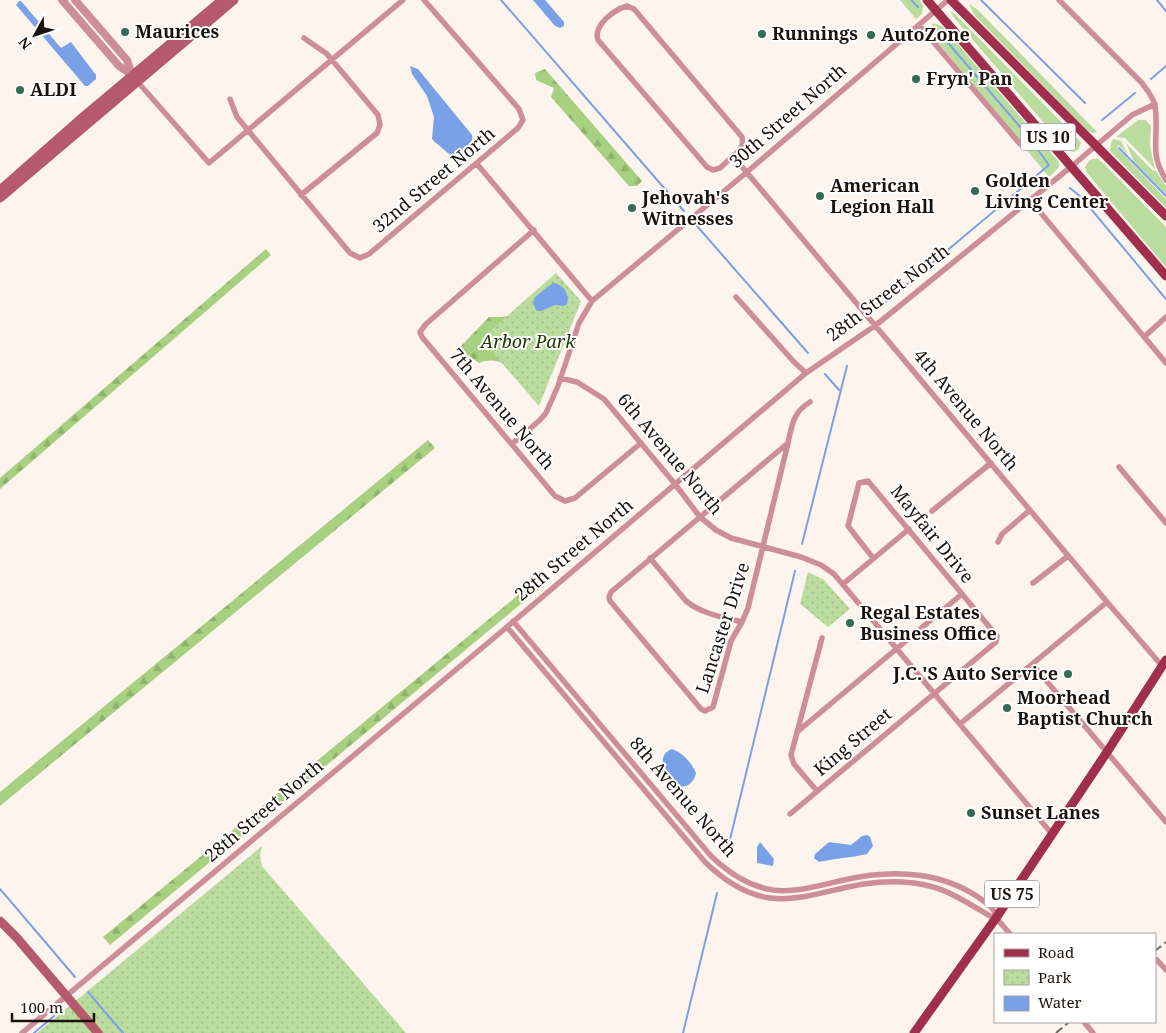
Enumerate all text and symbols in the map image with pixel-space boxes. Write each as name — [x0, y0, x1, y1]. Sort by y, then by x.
north arrow — [10, 10, 60, 60]
place label: Maurices — [135, 19, 219, 43]
place label: Runnings — [772, 21, 858, 45]
place label: AutoZone — [881, 22, 970, 46]
marker: Maurices — [119, 26, 131, 38]
marker: Runnings — [756, 28, 768, 40]
marker: AutoZone — [865, 29, 877, 41]
text: N — [14, 33, 35, 54]
street label: 30th Street North — [724, 58, 851, 173]
place label: Fryn' Pan — [926, 66, 1013, 90]
marker: Fryn' Pan — [910, 73, 922, 85]
place label: ALDI — [30, 77, 76, 101]
marker: ALDI — [14, 84, 26, 96]
street label: 32nd Street North — [367, 121, 500, 238]
road number: US 10 — [1020, 124, 1076, 150]
place label: Golden Living Center — [985, 168, 1109, 213]
place label: American Legion Hall — [830, 173, 935, 218]
place label: Jehovah's Witnesses — [641, 185, 734, 230]
marker: Golden Living Center — [969, 185, 981, 197]
marker: American Legion Hall — [814, 190, 826, 202]
marker: Jehovah's Witnesses — [626, 202, 638, 214]
street label: 28th Street North — [821, 238, 954, 346]
park label: Arbor Park — [479, 329, 576, 353]
street label: 7th Avenue North — [445, 342, 561, 474]
street label: 4th Avenue North — [909, 343, 1025, 475]
street label: 6th Avenue North — [613, 387, 729, 519]
street label: Mayfair Drive — [886, 479, 980, 588]
street label: 28th Street North — [509, 493, 638, 606]
street label: Lancaster Drive — [690, 559, 755, 696]
place label: Regal Estates Business Office — [860, 600, 997, 645]
marker: Regal Estates Business Office — [844, 617, 856, 629]
place label: J.C.'S Auto Service — [892, 661, 1058, 685]
marker: J.C.'S Auto Service — [1062, 668, 1074, 680]
place label: Moorhead Baptist Church — [1017, 685, 1153, 730]
street label: King Street — [808, 702, 896, 781]
marker: Moorhead Baptist Church — [1001, 702, 1013, 714]
street label: 8th Avenue North — [625, 731, 743, 862]
street label: 28th Street North — [199, 754, 328, 867]
place label: Sunset Lanes — [981, 800, 1100, 824]
marker: Sunset Lanes — [965, 807, 977, 819]
road number: US 75 — [984, 881, 1040, 908]
legend — [994, 933, 1156, 1023]
text: Road — [1038, 942, 1074, 962]
text: Park — [1038, 967, 1072, 987]
scale bar — [12, 990, 95, 1022]
text: Water — [1038, 992, 1081, 1012]
text: 100 m — [20, 997, 63, 1017]

